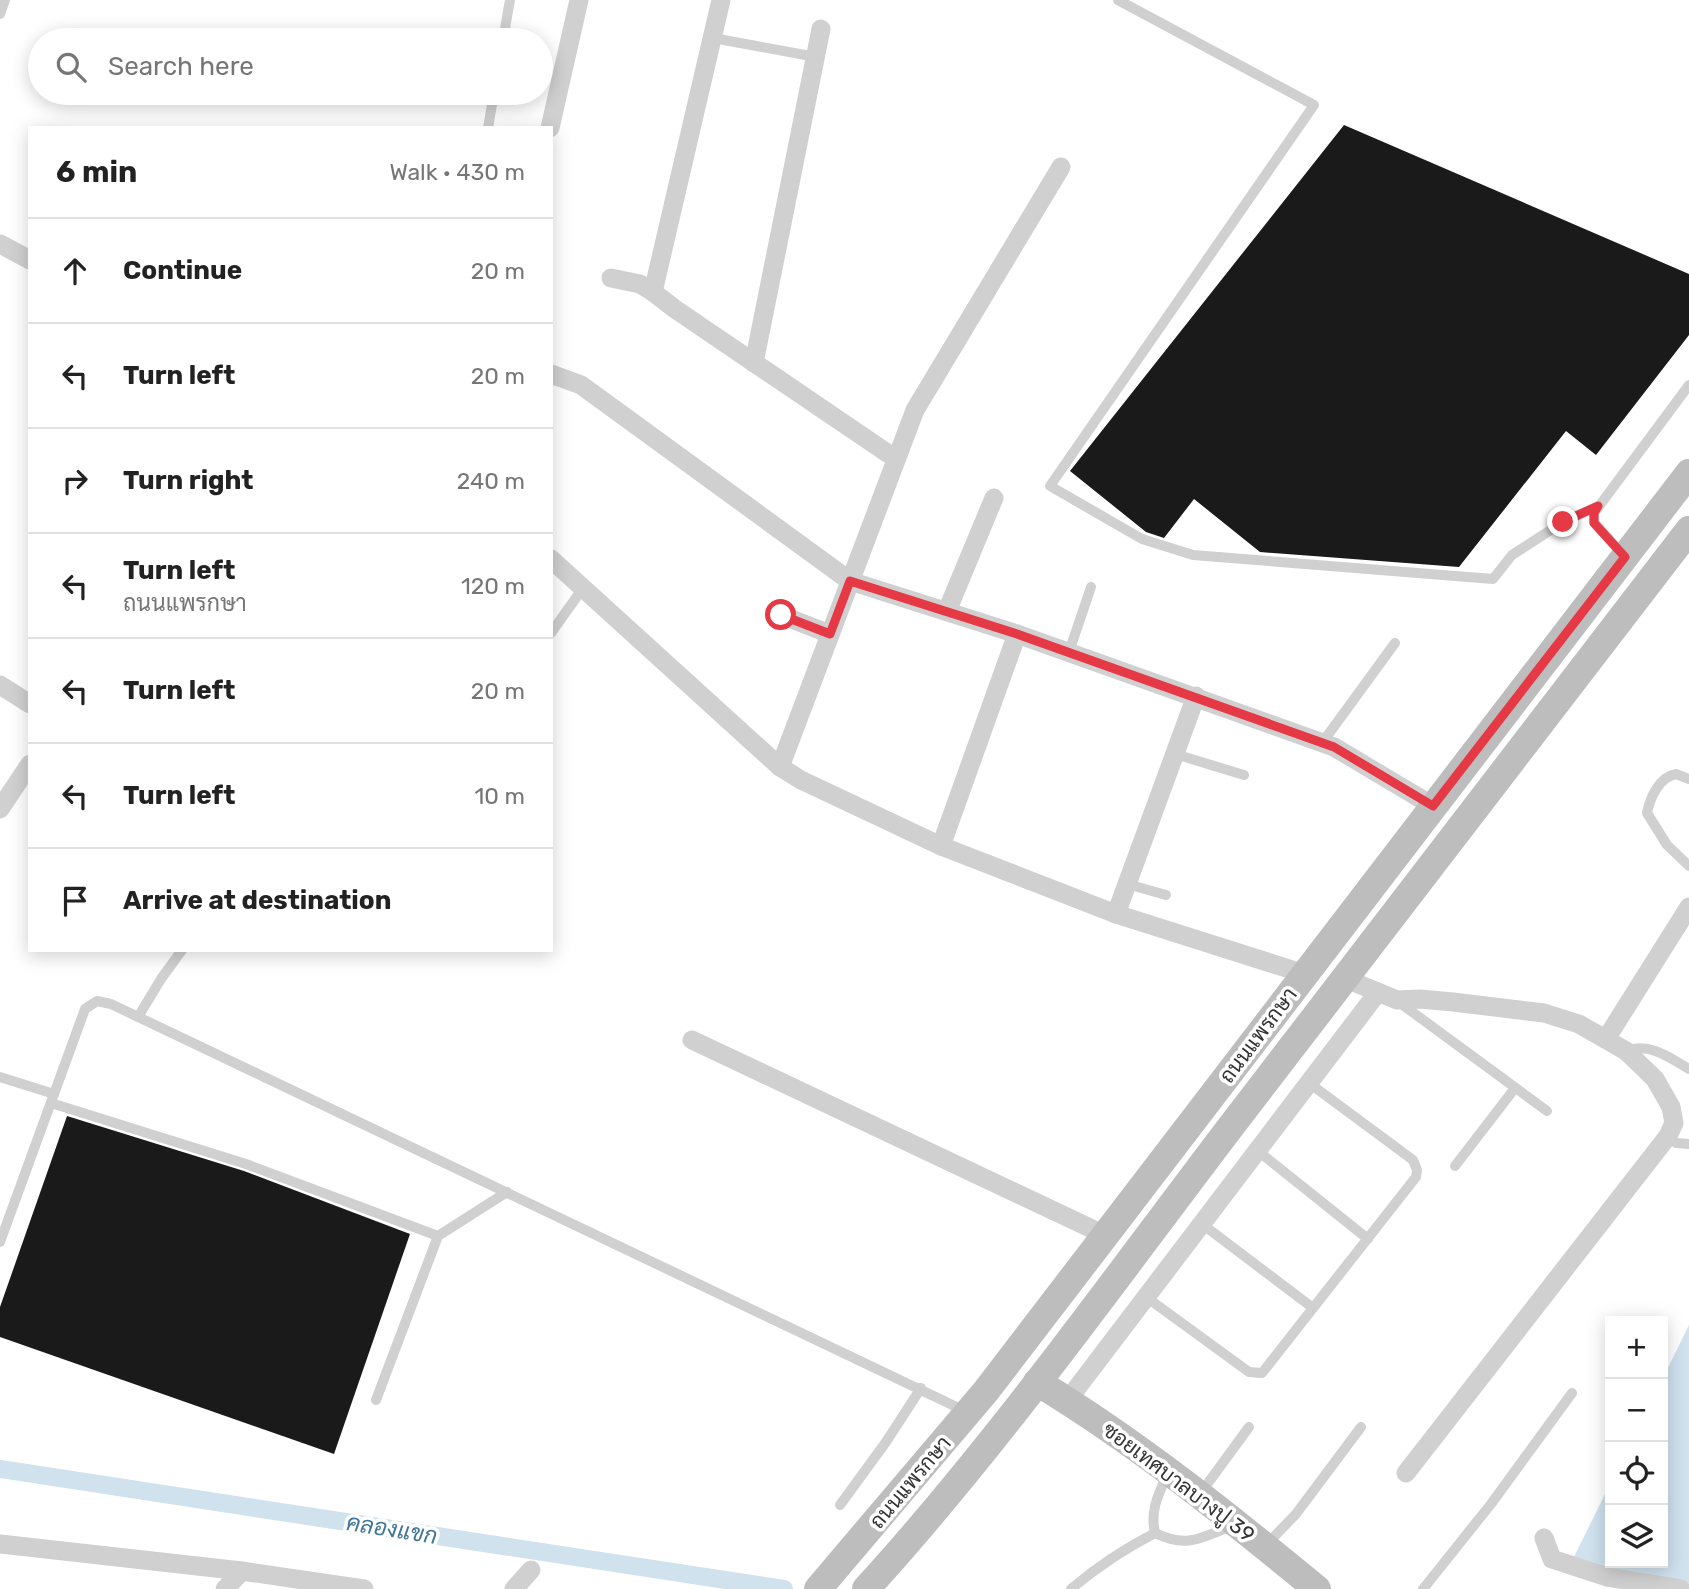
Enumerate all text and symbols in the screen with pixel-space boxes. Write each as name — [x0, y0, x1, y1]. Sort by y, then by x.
search box — [28, 28, 553, 105]
icon: search — [52, 48, 90, 86]
text: Search here — [108, 51, 254, 82]
text: 6 min — [56, 154, 137, 190]
text: Walk · 430 m — [390, 158, 525, 186]
icon: ahead — [56, 252, 94, 290]
text: Continue — [123, 255, 242, 286]
text: 20 m — [471, 257, 525, 285]
icon: left — [56, 357, 94, 395]
text: Turn left — [123, 360, 235, 391]
text: 20 m — [471, 362, 525, 390]
icon: right — [56, 462, 94, 500]
text: Turn right — [123, 465, 253, 496]
text: 240 m — [457, 467, 525, 495]
route end — [1547, 506, 1578, 537]
text: Turn left — [123, 555, 235, 586]
icon: left — [56, 567, 94, 605]
text: 120 m — [461, 572, 525, 600]
text: ถนนแพรกษา — [123, 589, 247, 617]
route start — [765, 599, 796, 630]
icon: left — [56, 672, 94, 710]
text: Turn left — [123, 675, 235, 706]
text: 20 m — [471, 677, 525, 705]
icon: left — [56, 777, 94, 815]
text: Turn left — [123, 780, 235, 811]
text: 10 m — [474, 782, 525, 810]
icon: arrive — [56, 882, 94, 920]
text: Arrive at destination — [123, 885, 391, 916]
street label: ถนนแพรกษา — [1214, 982, 1302, 1088]
map controls — [1605, 1316, 1668, 1568]
button: + — [1605, 1316, 1668, 1379]
button: − — [1605, 1379, 1668, 1442]
street label: ซอยเทศบาลบางปู 39 — [1096, 1417, 1260, 1550]
street label: ถนนแพรกษา — [864, 1431, 956, 1533]
button: locate — [1605, 1442, 1668, 1505]
button: layers — [1605, 1505, 1668, 1568]
water label: คลองแขก — [345, 1508, 439, 1550]

